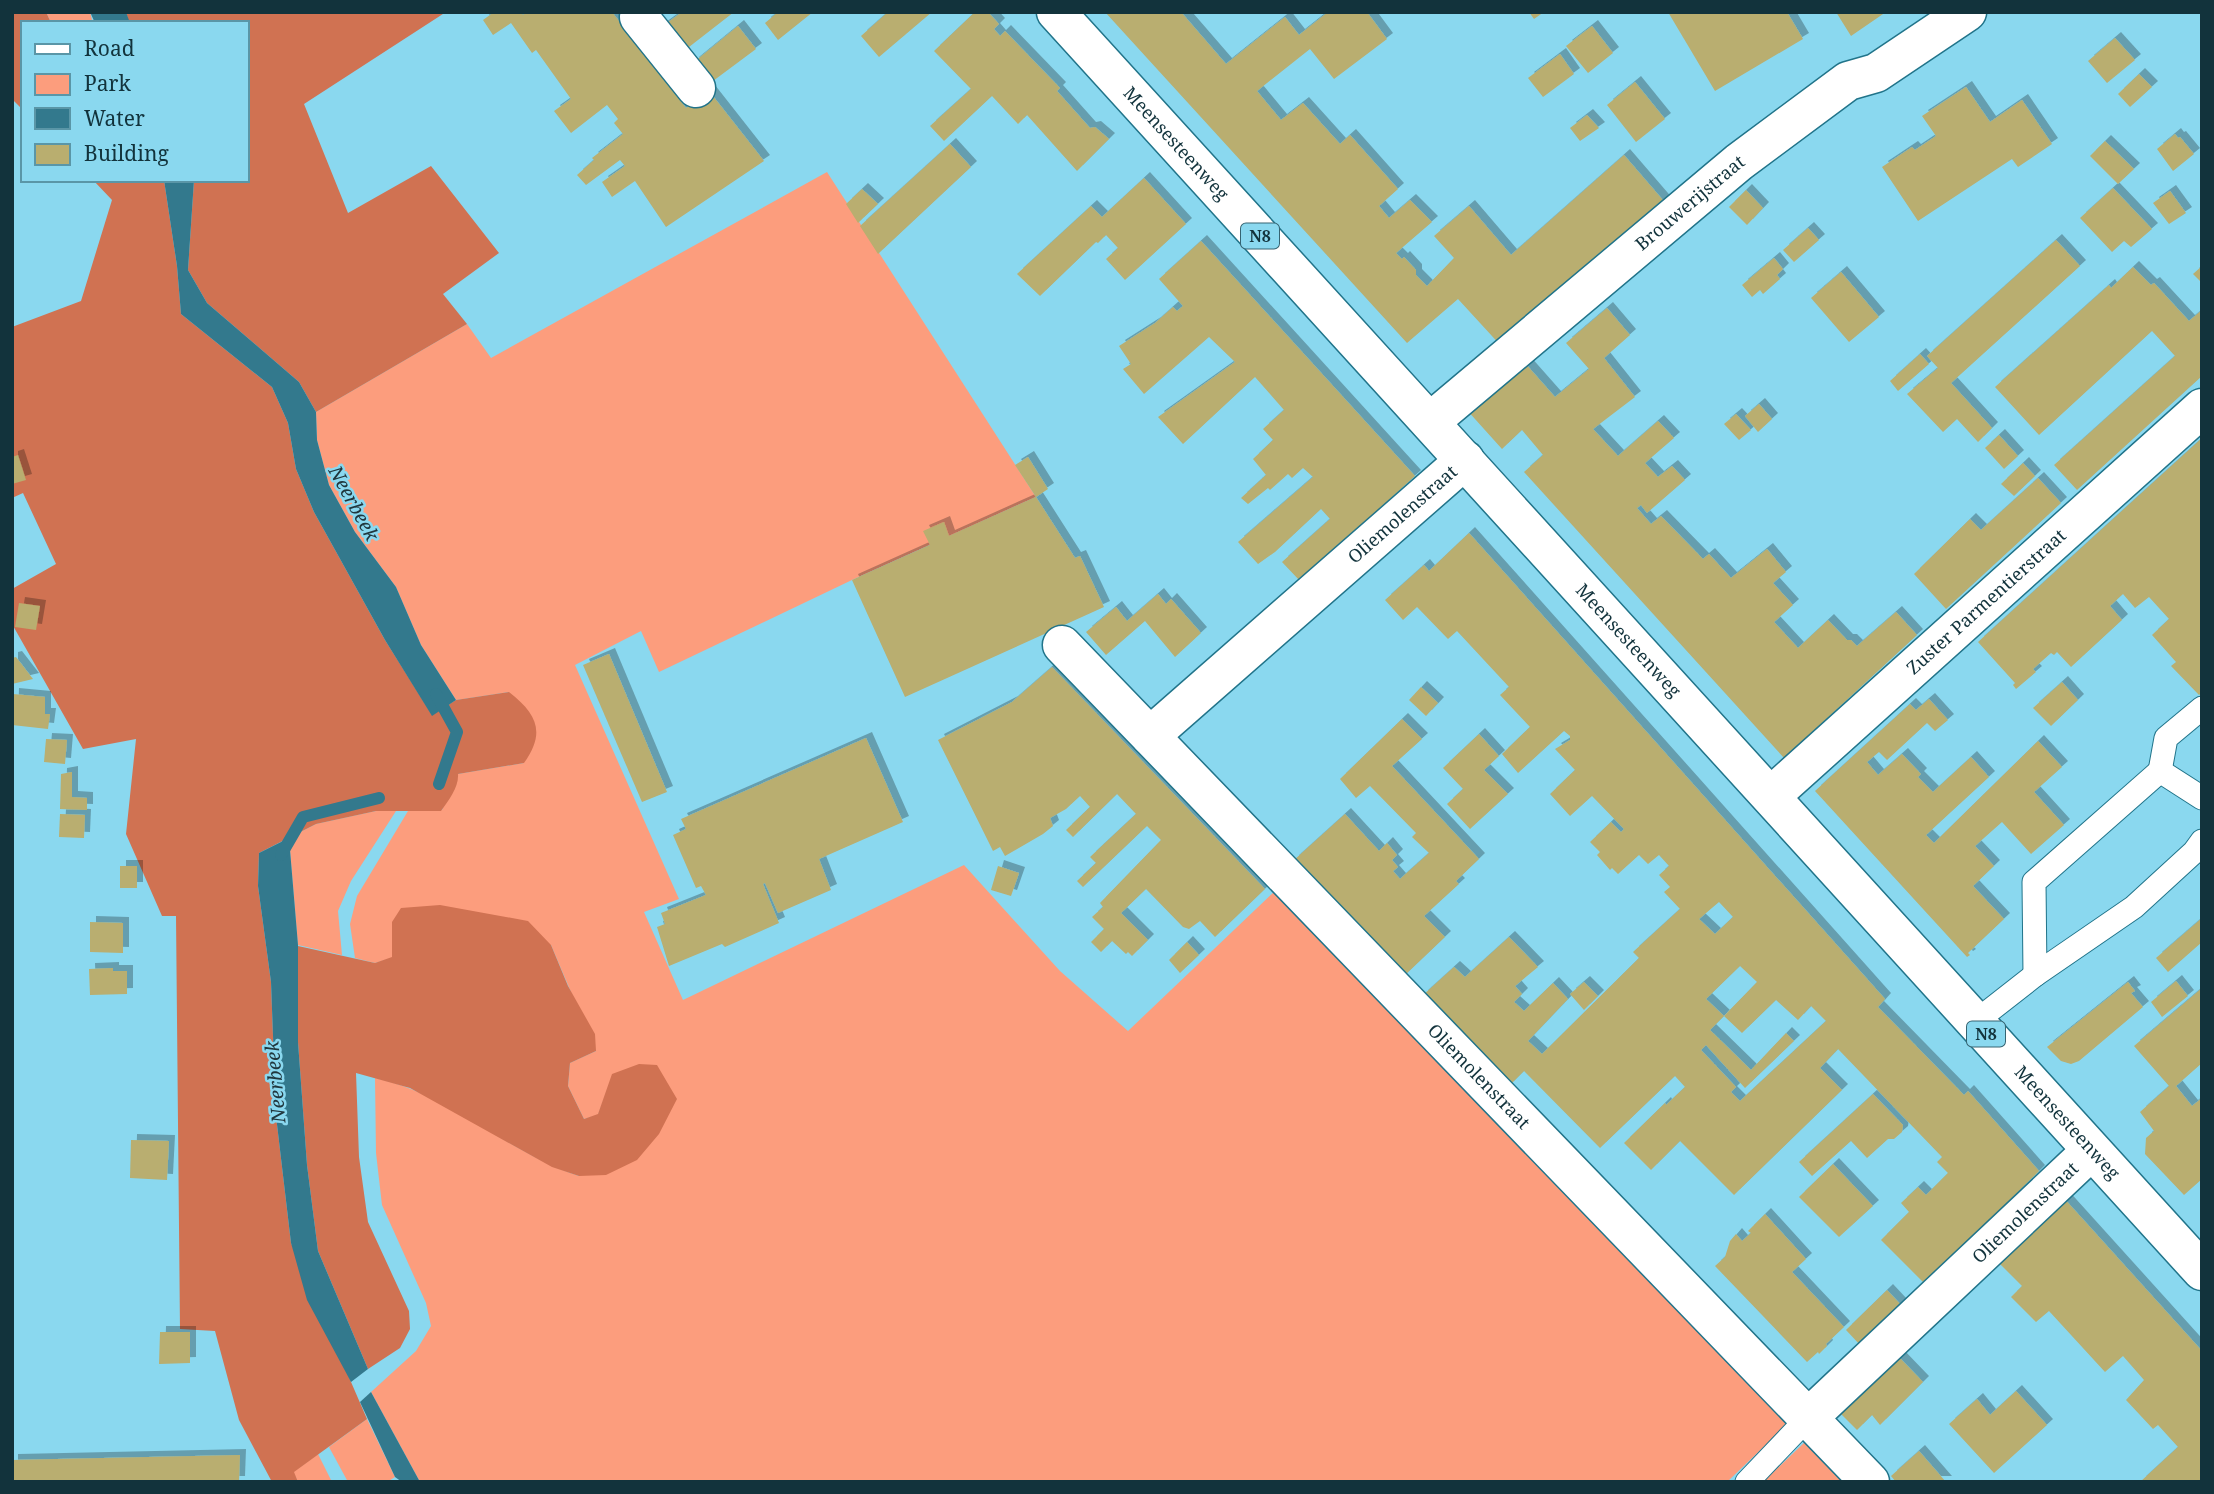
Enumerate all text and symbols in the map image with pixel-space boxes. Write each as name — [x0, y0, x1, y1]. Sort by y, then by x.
legend — [21, 21, 248, 182]
text: Road — [84, 34, 135, 62]
text: Park — [84, 69, 131, 97]
street label: Meensesteenweg — [1119, 81, 1235, 205]
text: Water — [84, 104, 145, 132]
text: Building — [84, 139, 169, 167]
street label: Brouwerijstraat — [1630, 149, 1749, 255]
road number: N8 — [1241, 224, 1279, 248]
street label: Oliemolenstraat — [1342, 459, 1462, 568]
water label: Neerbeek — [322, 460, 386, 546]
street label: Zuster Parmentierstraat — [1901, 523, 2071, 679]
street label: Meensesteenweg — [1571, 578, 1687, 702]
street label: Oliemolenstraat — [1423, 1018, 1536, 1134]
road number: N8 — [1967, 1022, 2005, 1046]
water label: Neerbeek — [258, 1039, 292, 1125]
street label: Meensesteenweg — [2010, 1060, 2126, 1184]
street label: Oliemolenstraat — [1966, 1156, 2083, 1268]

